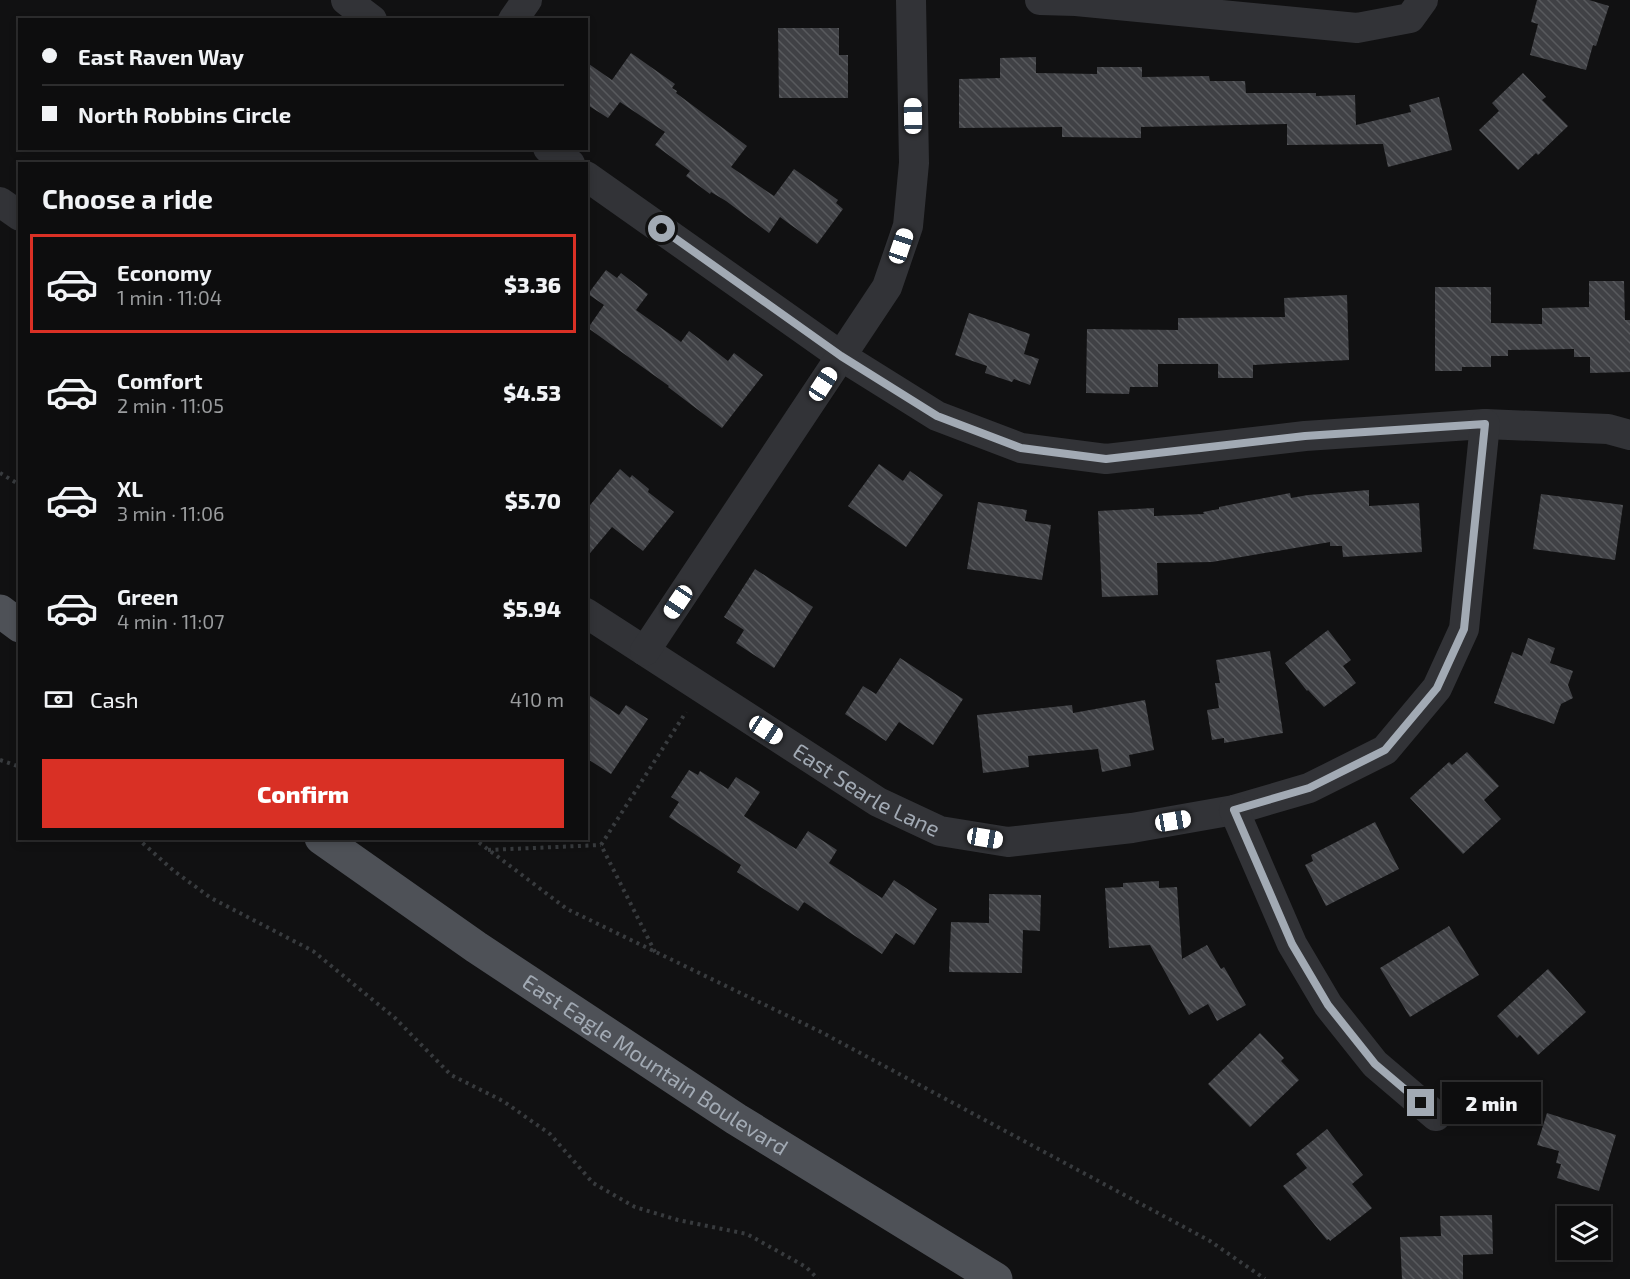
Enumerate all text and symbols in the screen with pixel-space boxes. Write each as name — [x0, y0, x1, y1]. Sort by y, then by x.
text: East Raven Way — [78, 43, 244, 69]
car — [904, 98, 922, 134]
text: North Robbins Circle — [78, 101, 291, 127]
text: Choose a ride — [42, 182, 213, 214]
route start — [648, 215, 675, 242]
car — [887, 226, 915, 266]
icon: car — [45, 257, 99, 311]
text: Economy — [117, 259, 212, 285]
text: $3.36 — [504, 271, 561, 297]
text: 1 min · 11:04 — [117, 285, 222, 309]
car — [806, 364, 840, 404]
icon: car — [45, 365, 99, 419]
text: Comfort — [117, 367, 202, 393]
text: $4.53 — [503, 379, 561, 405]
text: 2 min · 11:05 — [117, 393, 224, 417]
icon: car — [45, 473, 99, 527]
text: XL — [117, 475, 143, 501]
text: $5.70 — [505, 487, 561, 513]
text: 3 min · 11:06 — [117, 501, 224, 525]
icon: car — [45, 581, 99, 635]
car — [660, 582, 696, 622]
text: Green — [117, 583, 179, 609]
text: $5.94 — [503, 595, 561, 621]
text: 4 min · 11:07 — [117, 609, 224, 633]
icon: cash — [42, 683, 75, 716]
text: Cash — [90, 686, 139, 712]
text: 410 m — [510, 687, 564, 711]
car — [746, 713, 786, 747]
street label: East Searle Lane — [789, 737, 944, 841]
button: Confirm — [42, 759, 564, 828]
car — [1154, 809, 1192, 833]
car — [966, 826, 1004, 850]
street label: East Eagle Mountain Boulevard — [518, 968, 793, 1160]
callout: 2 min — [1442, 1082, 1541, 1124]
route end — [1407, 1089, 1434, 1116]
text: 2 min — [1466, 1091, 1517, 1115]
map controls — [1557, 1206, 1611, 1260]
button: layers — [1557, 1206, 1611, 1260]

